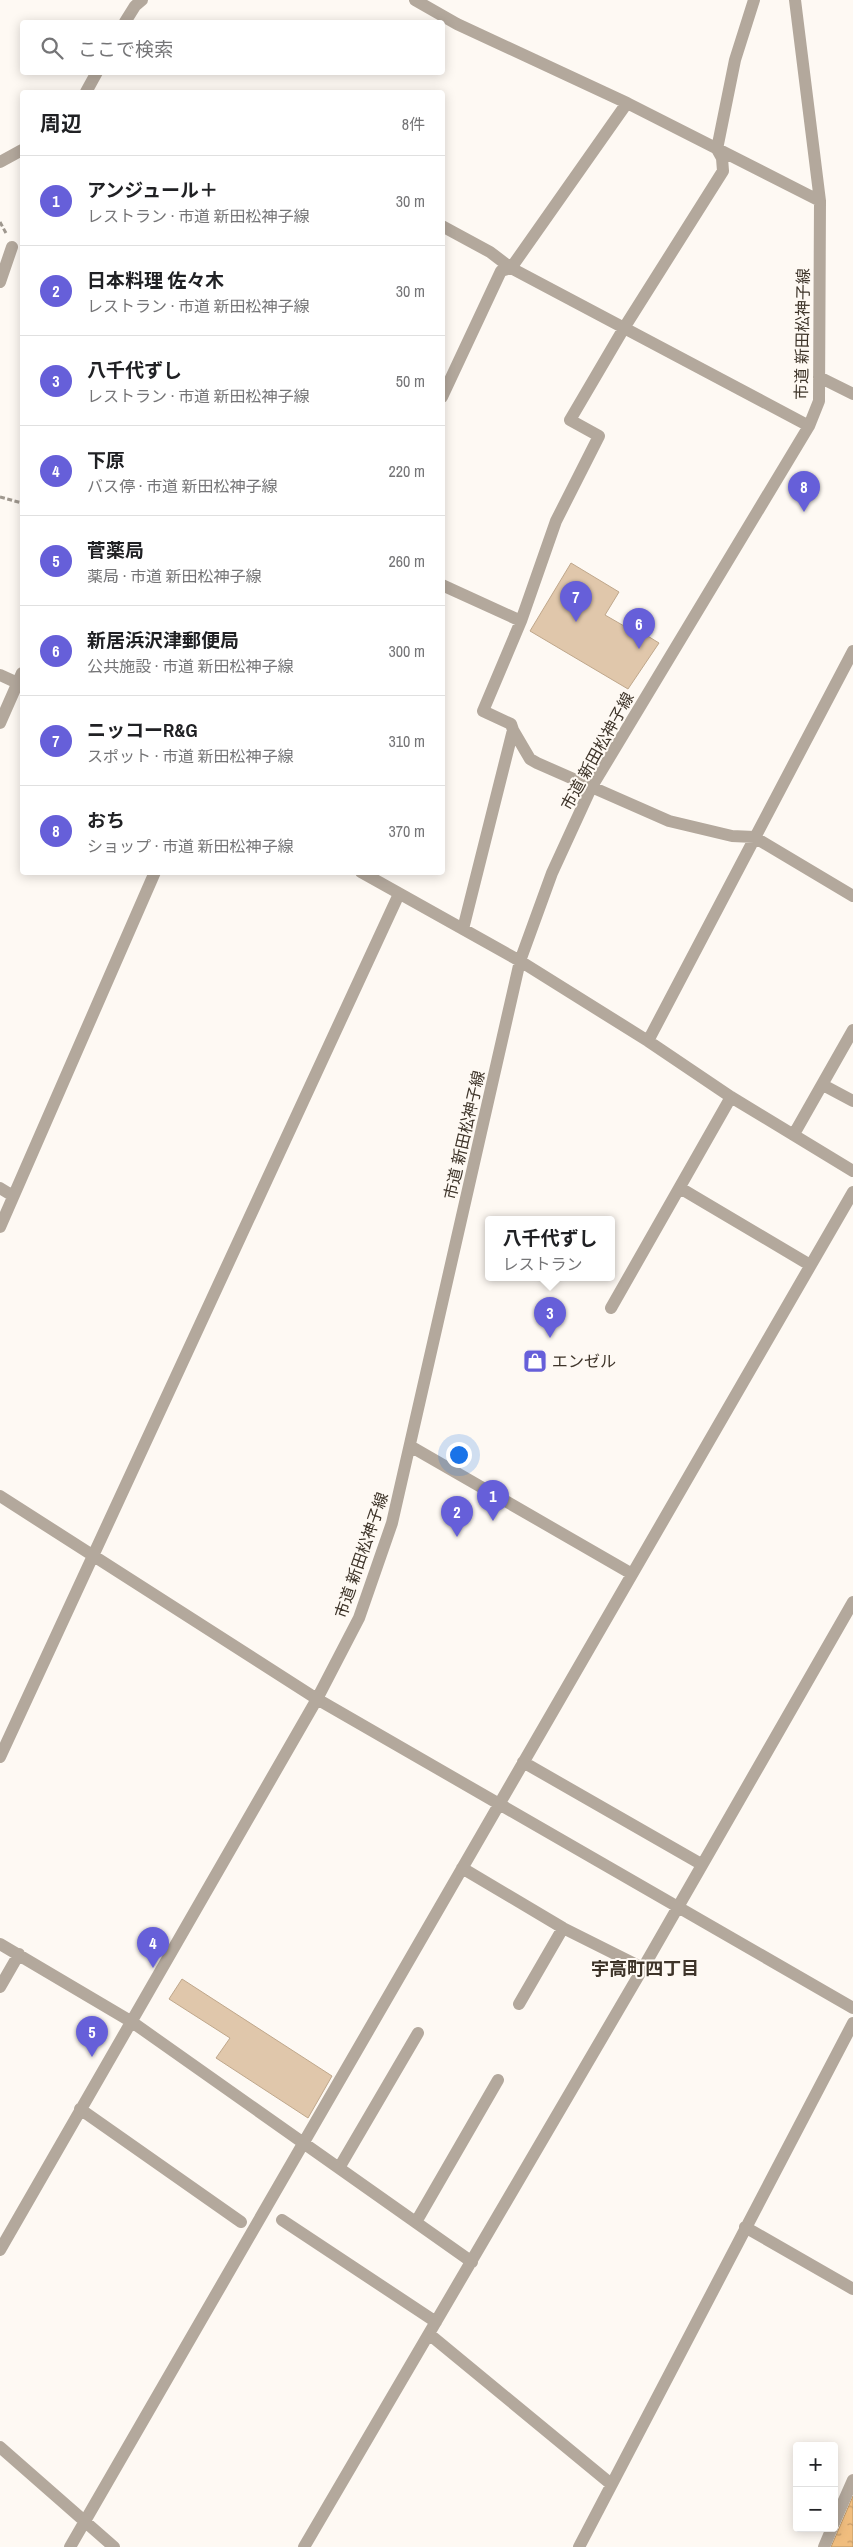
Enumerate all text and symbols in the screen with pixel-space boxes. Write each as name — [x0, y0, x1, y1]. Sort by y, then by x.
search box — [20, 20, 445, 75]
icon: search — [38, 34, 66, 62]
text: ここで検索 — [78, 36, 173, 62]
text: 周辺 — [40, 109, 82, 138]
text: 8件 — [402, 113, 425, 135]
text: アンジュール＋ — [87, 177, 218, 203]
text: 1 — [52, 190, 60, 212]
text: 30 m — [396, 190, 425, 212]
text: レストラン · 市道 新田松神子線 — [87, 205, 310, 227]
text: 日本料理 佐々木 — [87, 267, 224, 293]
street label: 市道 新田松神子線 — [790, 268, 814, 400]
text: 2 — [52, 280, 60, 302]
text: 30 m — [396, 280, 425, 302]
text: レストラン · 市道 新田松神子線 — [87, 295, 310, 317]
text: 八千代ずし — [87, 357, 182, 383]
text: 3 — [52, 370, 60, 392]
text: 50 m — [396, 370, 425, 392]
text: レストラン · 市道 新田松神子線 — [87, 385, 310, 407]
text: 下原 — [87, 447, 125, 473]
text: 4 — [52, 460, 60, 482]
text: 220 m — [389, 460, 425, 482]
pin: 8 — [788, 471, 820, 512]
text: バス停 · 市道 新田松神子線 — [87, 475, 278, 497]
text: 菅薬局 — [87, 537, 144, 563]
text: 5 — [52, 550, 60, 572]
text: 260 m — [389, 550, 425, 572]
text: 薬局 · 市道 新田松神子線 — [87, 565, 262, 587]
pin: 7 — [560, 581, 592, 622]
pin: 6 — [623, 608, 655, 649]
text: 新居浜沢津郵便局 — [87, 627, 239, 653]
text: 6 — [52, 640, 60, 662]
text: 300 m — [389, 640, 425, 662]
text: 公共施設 · 市道 新田松神子線 — [87, 655, 294, 677]
street label: 市道 新田松神子線 — [555, 688, 639, 814]
text: ニッコーR&G — [87, 717, 198, 743]
text: 7 — [52, 730, 60, 752]
text: 310 m — [389, 730, 425, 752]
text: スポット · 市道 新田松神子線 — [87, 745, 294, 767]
text: おち — [87, 807, 125, 833]
text: 8 — [52, 820, 60, 842]
text: 370 m — [389, 820, 425, 842]
text: ショップ · 市道 新田松神子線 — [87, 835, 294, 857]
street label: 市道 新田松神子線 — [438, 1068, 490, 1202]
popup — [485, 1216, 615, 1281]
text: 八千代ずし — [502, 1225, 598, 1251]
text: レストラン — [502, 1253, 583, 1275]
pin: 3 — [534, 1297, 566, 1338]
shop icon: エンゼル — [522, 1348, 548, 1374]
place label: エンゼル — [552, 1350, 616, 1372]
your location — [446, 1442, 472, 1468]
pin: 1 — [477, 1480, 509, 1521]
street label: 市道 新田松神子線 — [329, 1489, 393, 1621]
pin: 2 — [441, 1496, 473, 1537]
pin: 4 — [137, 1927, 169, 1968]
district label: 宇高町四丁目 — [591, 1956, 699, 1981]
pin: 5 — [76, 2016, 108, 2057]
map controls — [793, 2442, 838, 2532]
button: + — [793, 2442, 838, 2487]
button: − — [793, 2487, 838, 2532]

